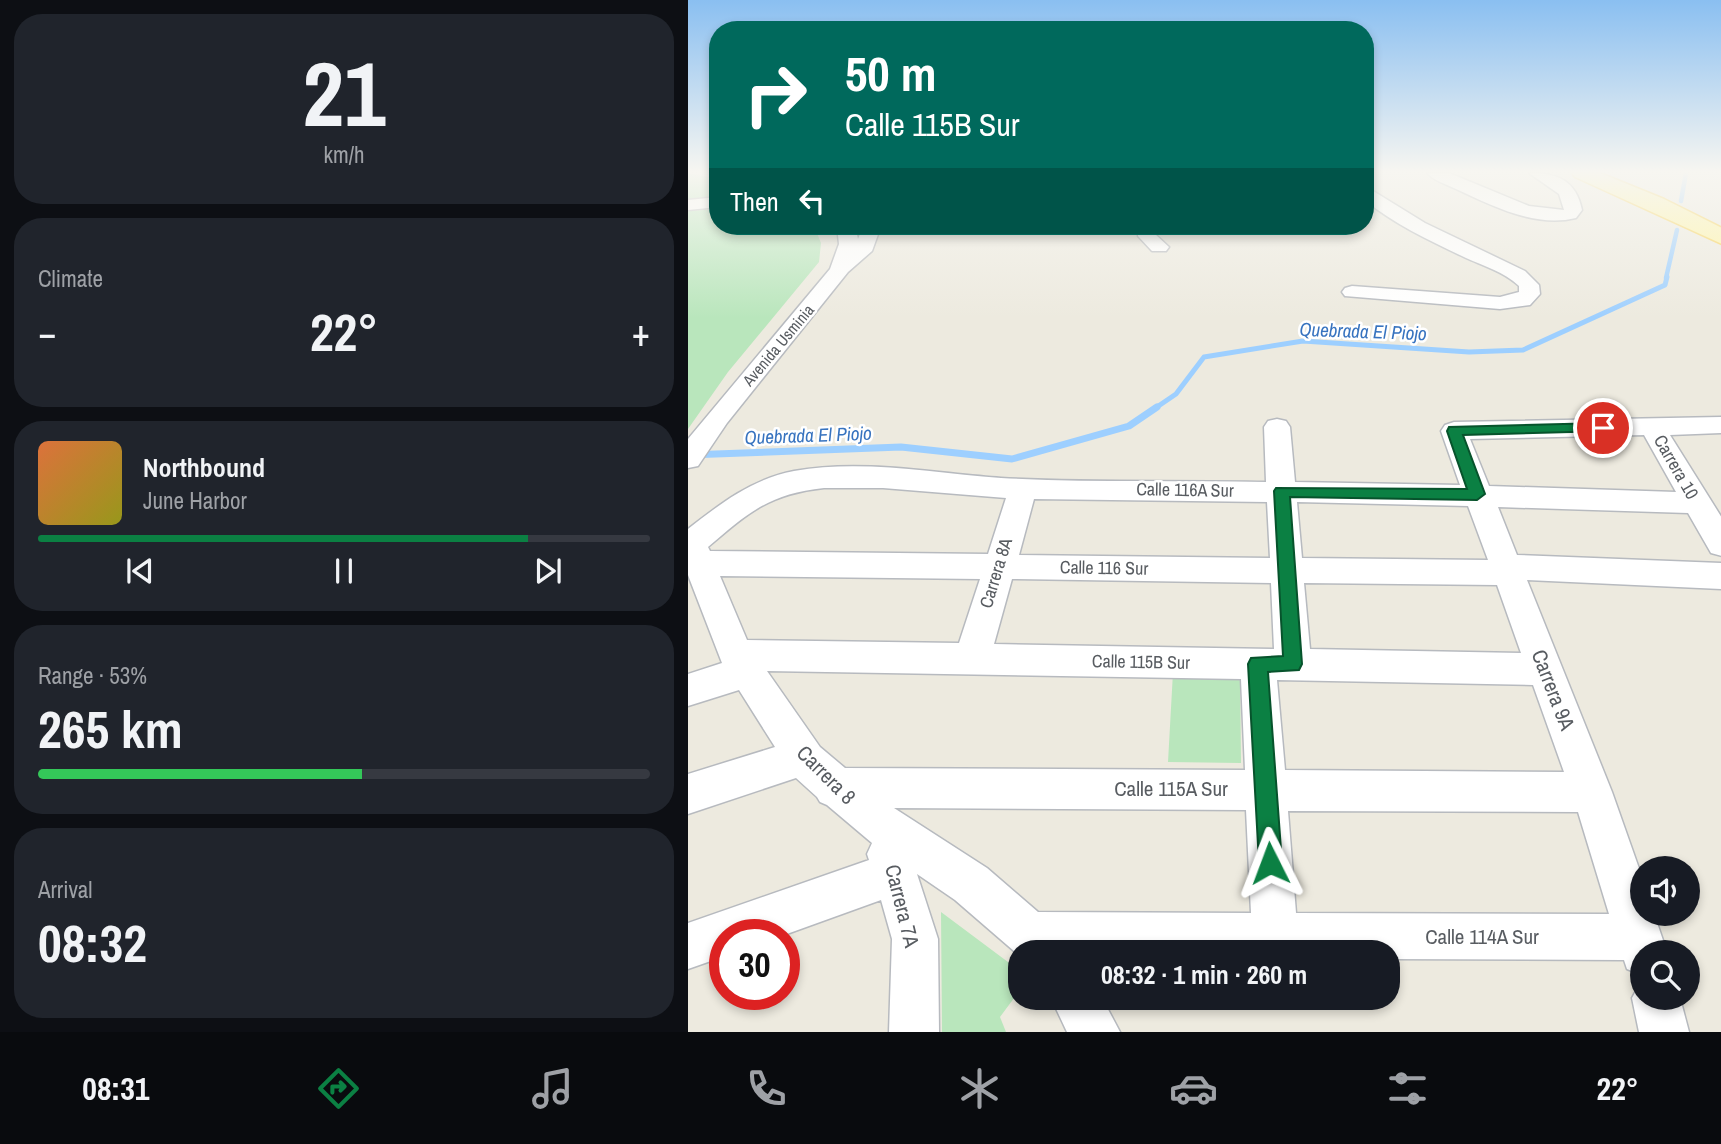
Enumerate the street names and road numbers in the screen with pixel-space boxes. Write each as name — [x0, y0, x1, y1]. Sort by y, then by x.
street label: Avenida Usminia — [737, 299, 819, 391]
street label: Carrera 10 — [1648, 430, 1705, 504]
street label: Calle 116A Sur — [1136, 476, 1234, 503]
street label: Carrera 8A — [973, 535, 1018, 611]
street label: Calle 116 Sur — [1060, 554, 1148, 581]
street label: Carrera 9A — [1525, 645, 1582, 735]
street label: Calle 115B Sur — [1092, 648, 1190, 675]
street label: Carrera 8 — [790, 739, 862, 811]
street label: Calle 115A Sur — [1114, 774, 1228, 803]
street label: Carrera 7A — [878, 862, 927, 951]
street label: Calle 114A Sur — [1425, 922, 1539, 951]

